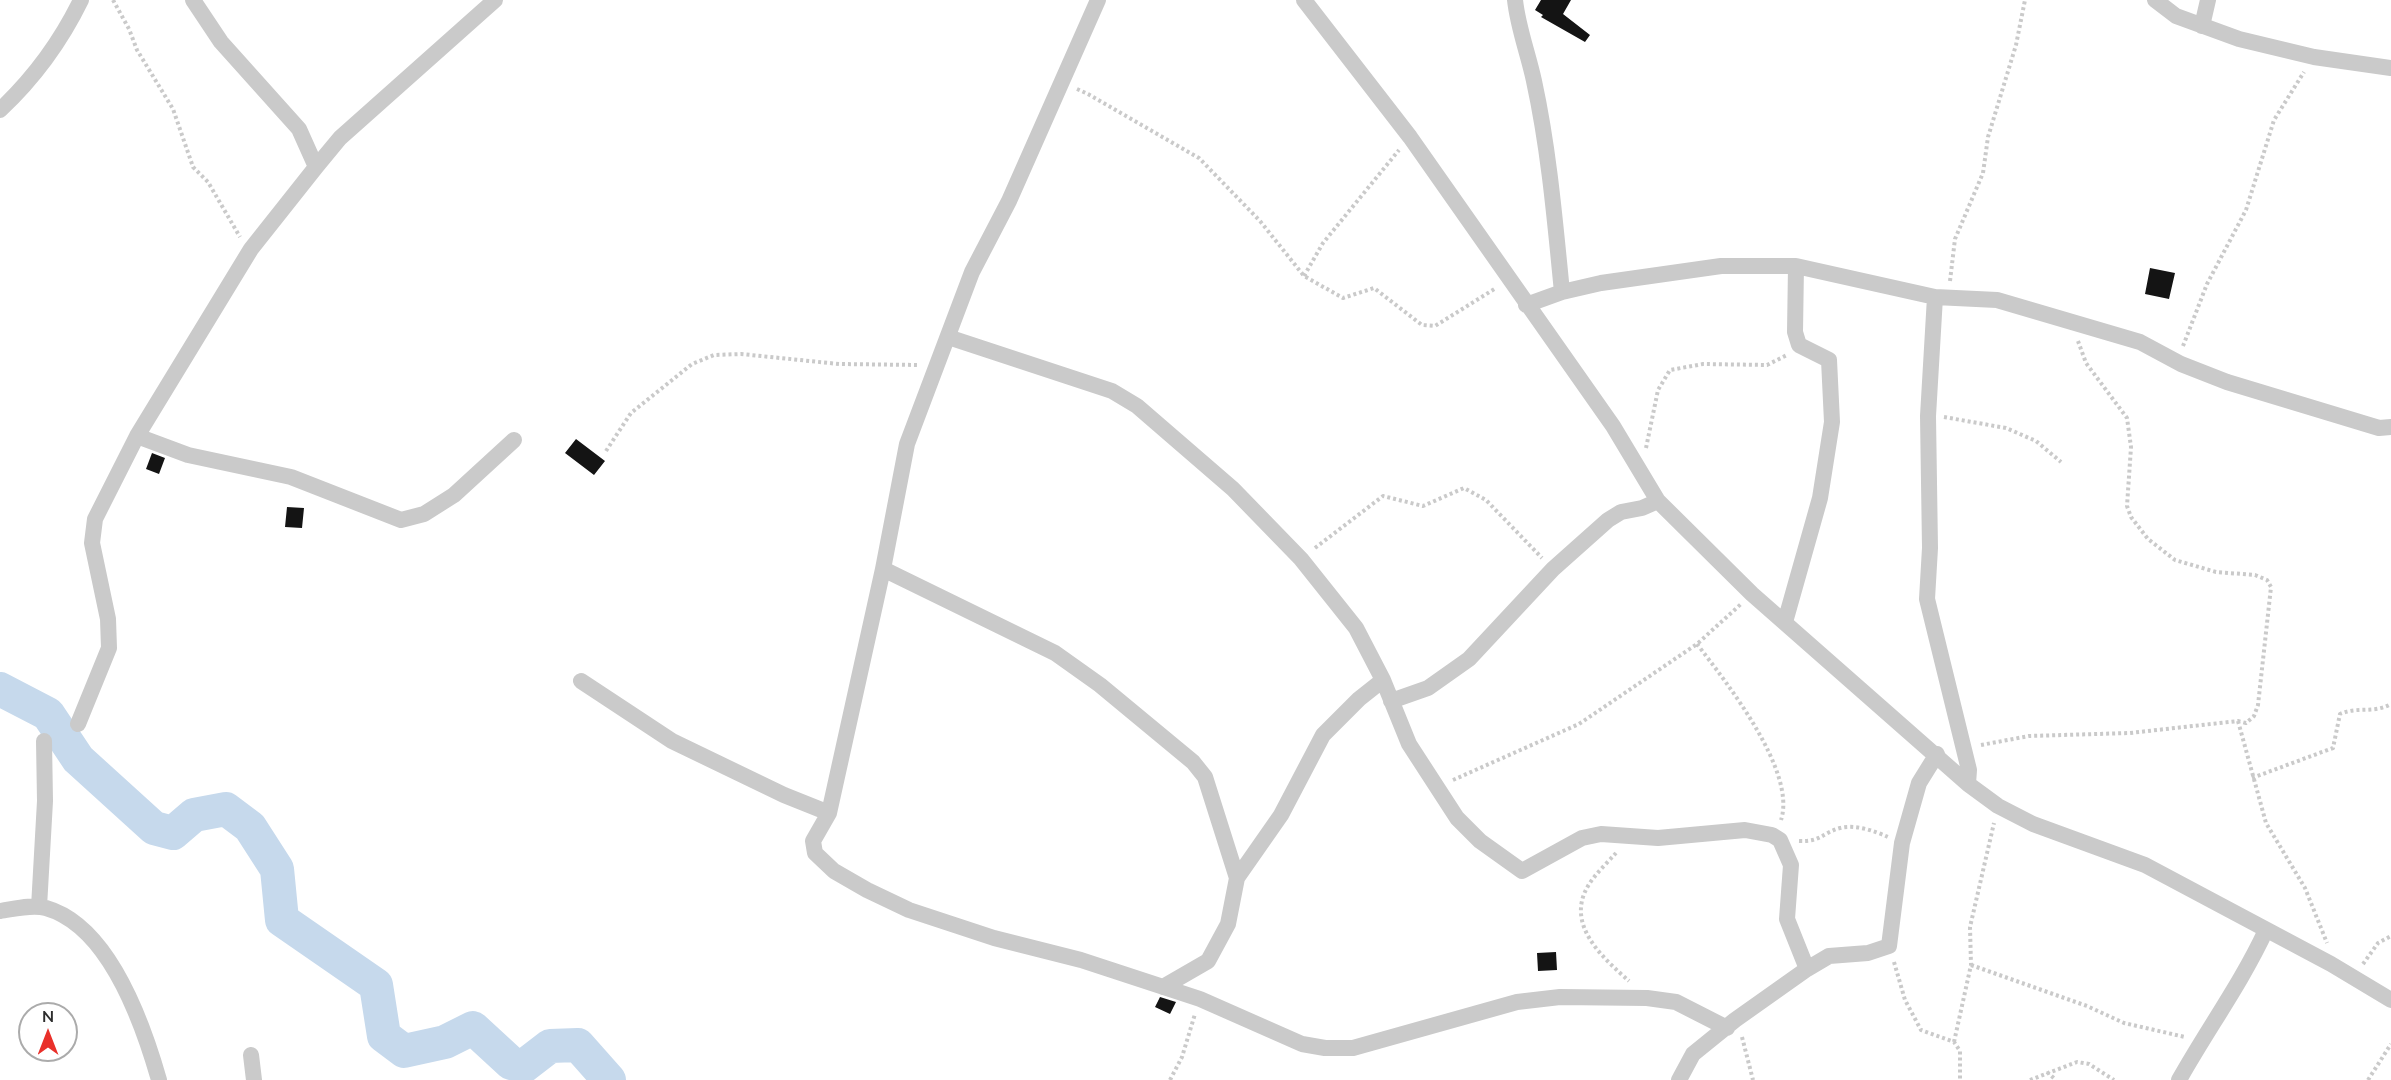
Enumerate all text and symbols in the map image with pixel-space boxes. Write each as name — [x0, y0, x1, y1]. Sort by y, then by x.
north arrow — [18, 1002, 78, 1062]
text: N — [42, 1006, 54, 1026]

